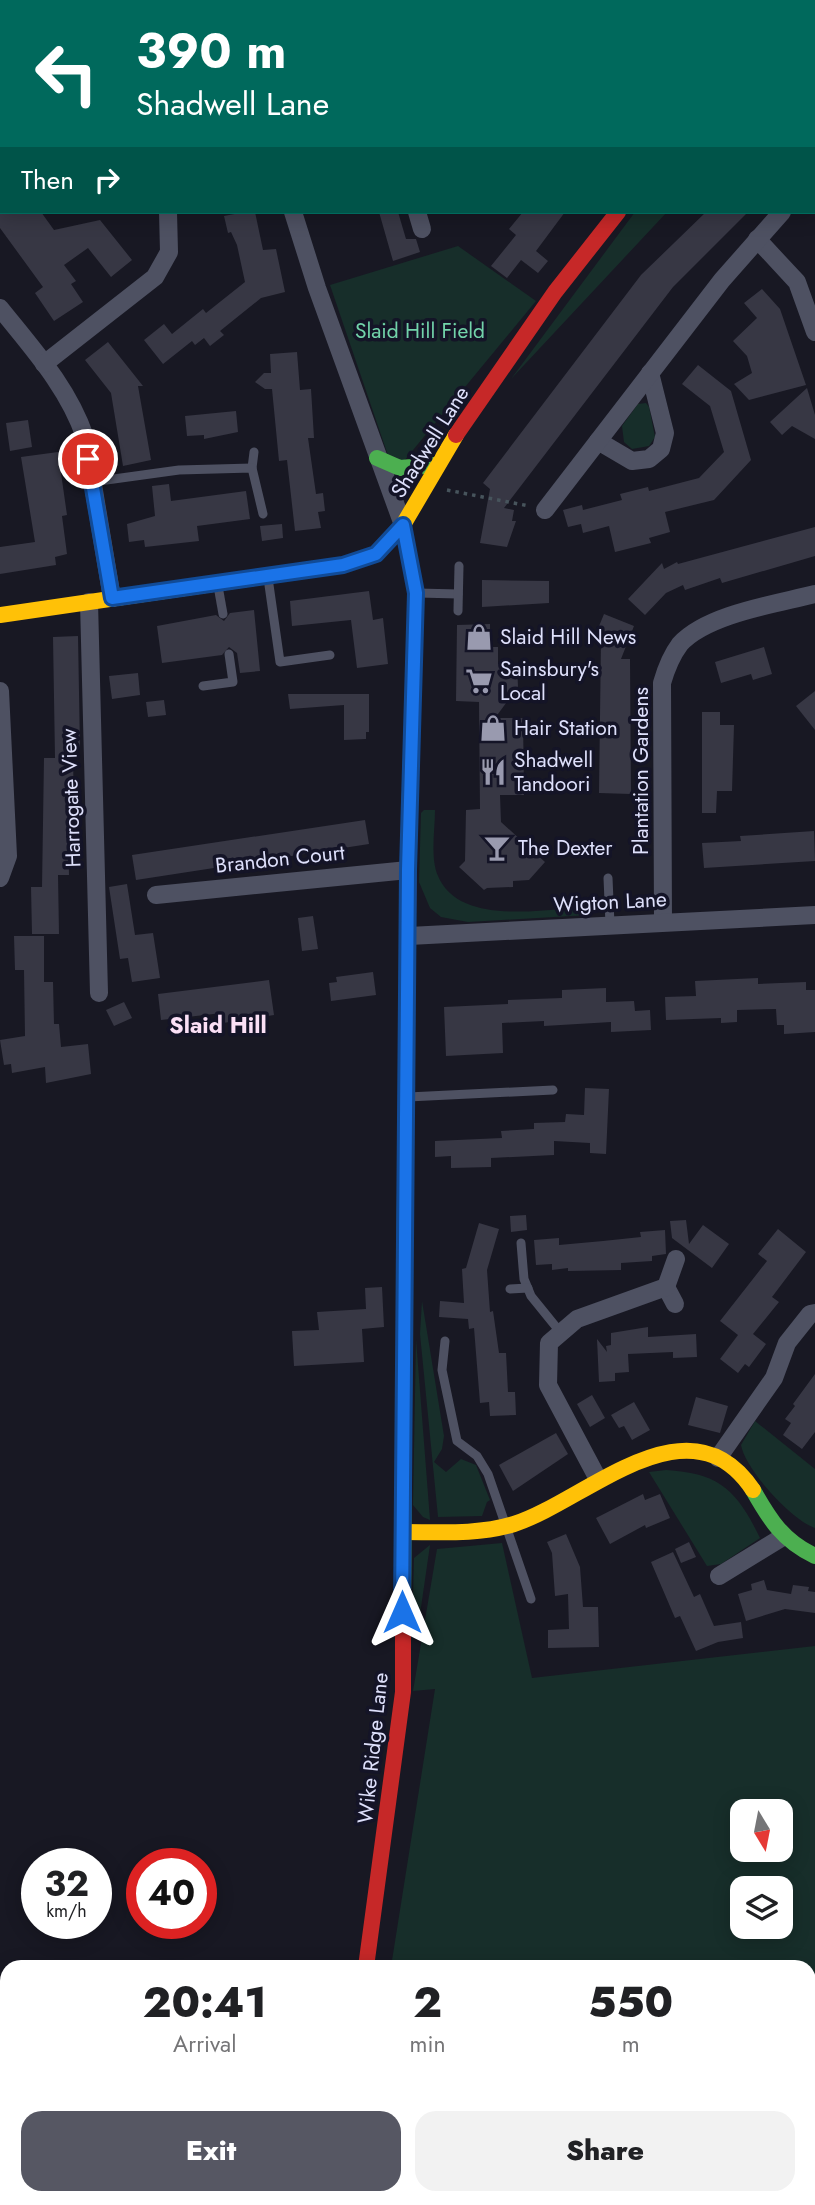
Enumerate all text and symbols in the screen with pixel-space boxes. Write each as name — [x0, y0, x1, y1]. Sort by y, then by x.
text: 390 m — [136, 16, 287, 86]
icon: left — [21, 28, 112, 119]
text: Shadwell Lane — [136, 81, 329, 127]
text: Then — [21, 161, 74, 199]
icon: right — [88, 161, 126, 199]
park label: Slaid Hill Field — [355, 316, 485, 346]
street label: Shadwell Lane — [384, 380, 476, 504]
pin — [58, 429, 118, 489]
icon: arrive — [69, 440, 107, 478]
shop icon: Slaid Hill News — [464, 622, 494, 652]
place label: Slaid Hill News — [500, 622, 636, 652]
place label: Sainsbury's Local — [500, 654, 599, 708]
supermarket icon: Sainsbury's Local — [464, 666, 494, 696]
street label: Plantation Gardens — [626, 687, 656, 855]
shop icon: Hair Station — [478, 713, 508, 743]
place label: Hair Station — [514, 713, 618, 743]
street label: Harrogate View — [54, 727, 88, 868]
place label: Shadwell Tandoori — [514, 745, 593, 799]
restaurant icon: Shadwell Tandoori — [478, 757, 508, 787]
bar icon: The Dexter — [482, 833, 512, 863]
place label: The Dexter — [518, 833, 613, 863]
street label: Brandon Court — [214, 837, 346, 881]
street label: Wigton Lane — [553, 884, 668, 920]
district label: Slaid Hill — [169, 1008, 267, 1042]
position arrow — [365, 1575, 439, 1649]
street label: Wike Ridge Lane — [350, 1671, 396, 1825]
north arrow — [730, 1799, 793, 1862]
map controls — [730, 1799, 793, 1939]
speed limit sign: 40 — [126, 1848, 217, 1939]
text: 32 — [44, 1859, 89, 1909]
button: layers — [730, 1876, 793, 1939]
text: km/h — [46, 1898, 87, 1924]
text: 20:41 — [143, 1972, 267, 2033]
text: 2 — [413, 1972, 442, 2033]
text: 550 — [588, 1972, 673, 2033]
text: Arrival — [173, 2027, 236, 2061]
text: min — [410, 2027, 446, 2061]
text: m — [622, 2027, 640, 2061]
button: Exit — [21, 2111, 401, 2191]
button: Share — [415, 2111, 795, 2191]

